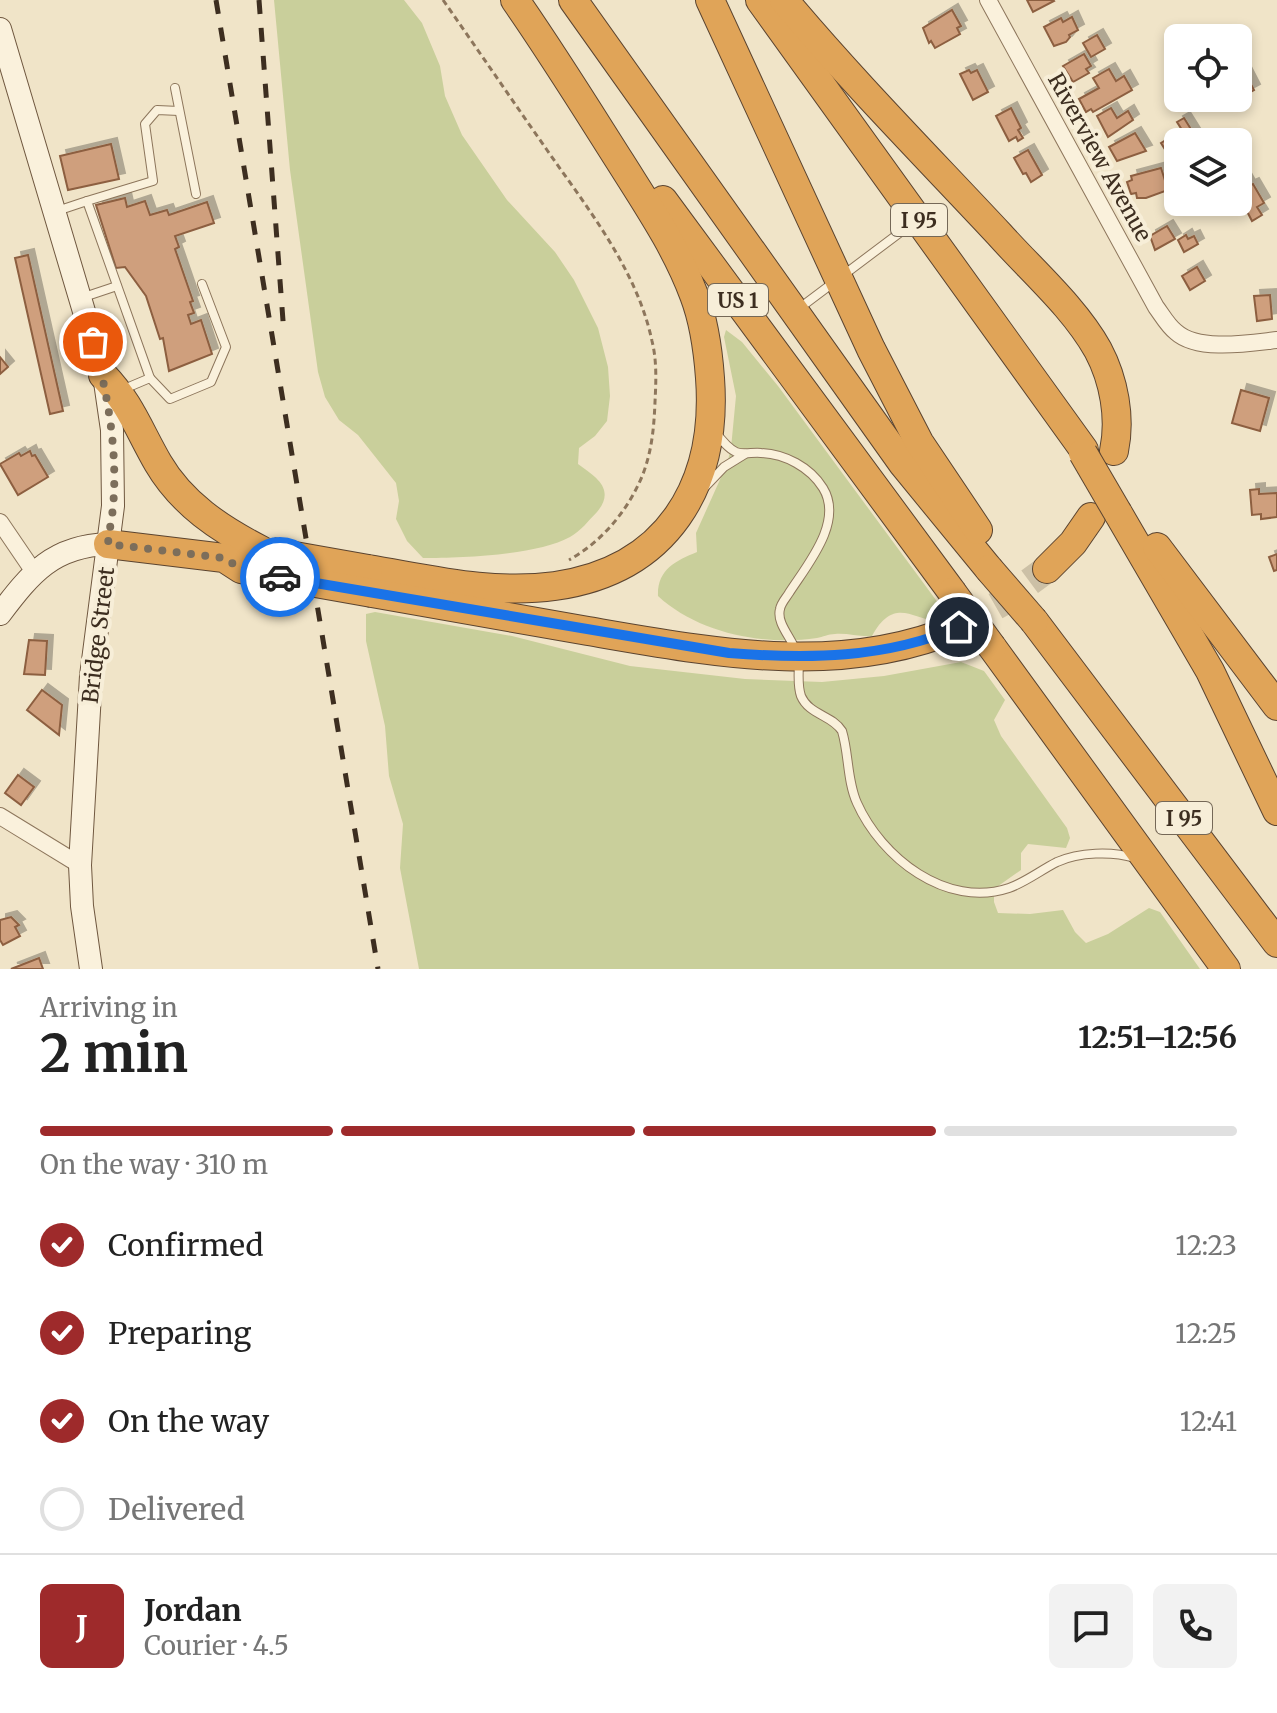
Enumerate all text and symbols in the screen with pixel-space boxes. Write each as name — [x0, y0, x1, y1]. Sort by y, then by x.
map controls — [1164, 24, 1252, 216]
button: locate — [1164, 24, 1252, 112]
street label: Riverview Avenue — [1042, 68, 1158, 246]
button: layers — [1164, 128, 1252, 216]
road number: I 95 — [891, 204, 947, 236]
road number: US 1 — [708, 284, 768, 316]
pin — [59, 308, 127, 376]
icon: bag — [71, 320, 115, 364]
courier — [240, 537, 320, 617]
icon: car — [258, 555, 302, 599]
street label: Bridge Street — [76, 565, 120, 705]
pin — [925, 593, 993, 661]
icon: home — [937, 605, 981, 649]
road number: I 95 — [1156, 802, 1212, 834]
text: Arriving in — [40, 991, 178, 1024]
text: 12:51–12:56 — [1078, 1018, 1237, 1056]
text: 2 min — [40, 1021, 188, 1086]
text: On the way · 310 m — [40, 1148, 268, 1181]
icon: check — [40, 1223, 84, 1267]
text: Confirmed — [108, 1226, 263, 1264]
text: 12:23 — [1175, 1229, 1237, 1262]
icon: check — [40, 1311, 84, 1355]
text: Preparing — [108, 1314, 251, 1352]
text: 12:25 — [1175, 1317, 1237, 1350]
icon: check — [40, 1399, 84, 1443]
text: On the way — [108, 1402, 269, 1440]
text: 12:41 — [1180, 1405, 1237, 1438]
text: Delivered — [108, 1490, 245, 1528]
button: chat — [1049, 1584, 1133, 1668]
button: phone — [1153, 1584, 1237, 1668]
text: Jordan — [144, 1591, 242, 1629]
text: J — [76, 1607, 88, 1645]
text: Courier · 4.5 — [144, 1629, 289, 1662]

